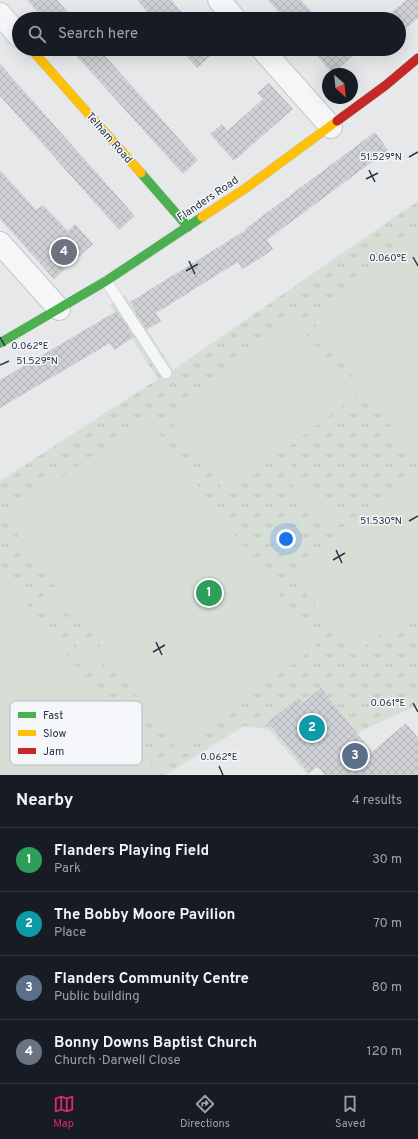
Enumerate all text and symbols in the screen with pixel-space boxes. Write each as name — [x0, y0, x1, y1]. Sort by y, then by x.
search box — [12, 12, 406, 56]
icon: search — [26, 23, 48, 45]
text: Search here — [58, 25, 138, 44]
north arrow — [322, 68, 358, 104]
street label: Telham Road — [83, 109, 135, 167]
text: 51.529°N — [360, 151, 402, 164]
street label: Flanders Road — [175, 173, 241, 225]
pin: 4 — [51, 237, 77, 267]
text: 0.060°E — [369, 252, 407, 265]
text: 0.062°E — [11, 340, 49, 353]
text: 51.529°N — [16, 355, 58, 368]
text: 51.530°N — [360, 515, 402, 528]
your location — [276, 529, 296, 549]
pin: 1 — [196, 578, 222, 608]
text: 0.061°E — [371, 697, 405, 710]
legend — [10, 701, 142, 765]
text: Fast — [43, 709, 63, 723]
pin: 2 — [299, 713, 325, 743]
text: Slow — [43, 727, 66, 741]
pin: 3 — [342, 741, 368, 771]
text: Jam — [43, 745, 64, 759]
text: 0.062°E — [200, 751, 238, 764]
text: Nearby — [16, 790, 73, 812]
text: 4 results — [352, 793, 402, 809]
text: Flanders Playing Field — [54, 842, 209, 861]
text: 1 — [26, 852, 32, 868]
text: 30 m — [372, 852, 402, 868]
text: Park — [54, 861, 81, 877]
text: The Bobby Moore Pavilion — [54, 906, 235, 925]
text: 2 — [25, 916, 33, 932]
text: 70 m — [373, 916, 402, 932]
text: Place — [54, 925, 86, 941]
text: Flanders Community Centre — [54, 970, 249, 989]
text: 3 — [25, 980, 33, 996]
text: 80 m — [372, 980, 402, 996]
text: Public building — [54, 989, 140, 1005]
text: Bonny Downs Baptist Church — [54, 1034, 257, 1053]
text: 4 — [25, 1044, 33, 1060]
text: 120 m — [367, 1044, 402, 1060]
text: Church · Darwell Close — [54, 1053, 180, 1069]
tab: Map — [53, 1093, 75, 1131]
tab: Directions — [180, 1093, 230, 1131]
tab: Saved — [335, 1093, 365, 1131]

